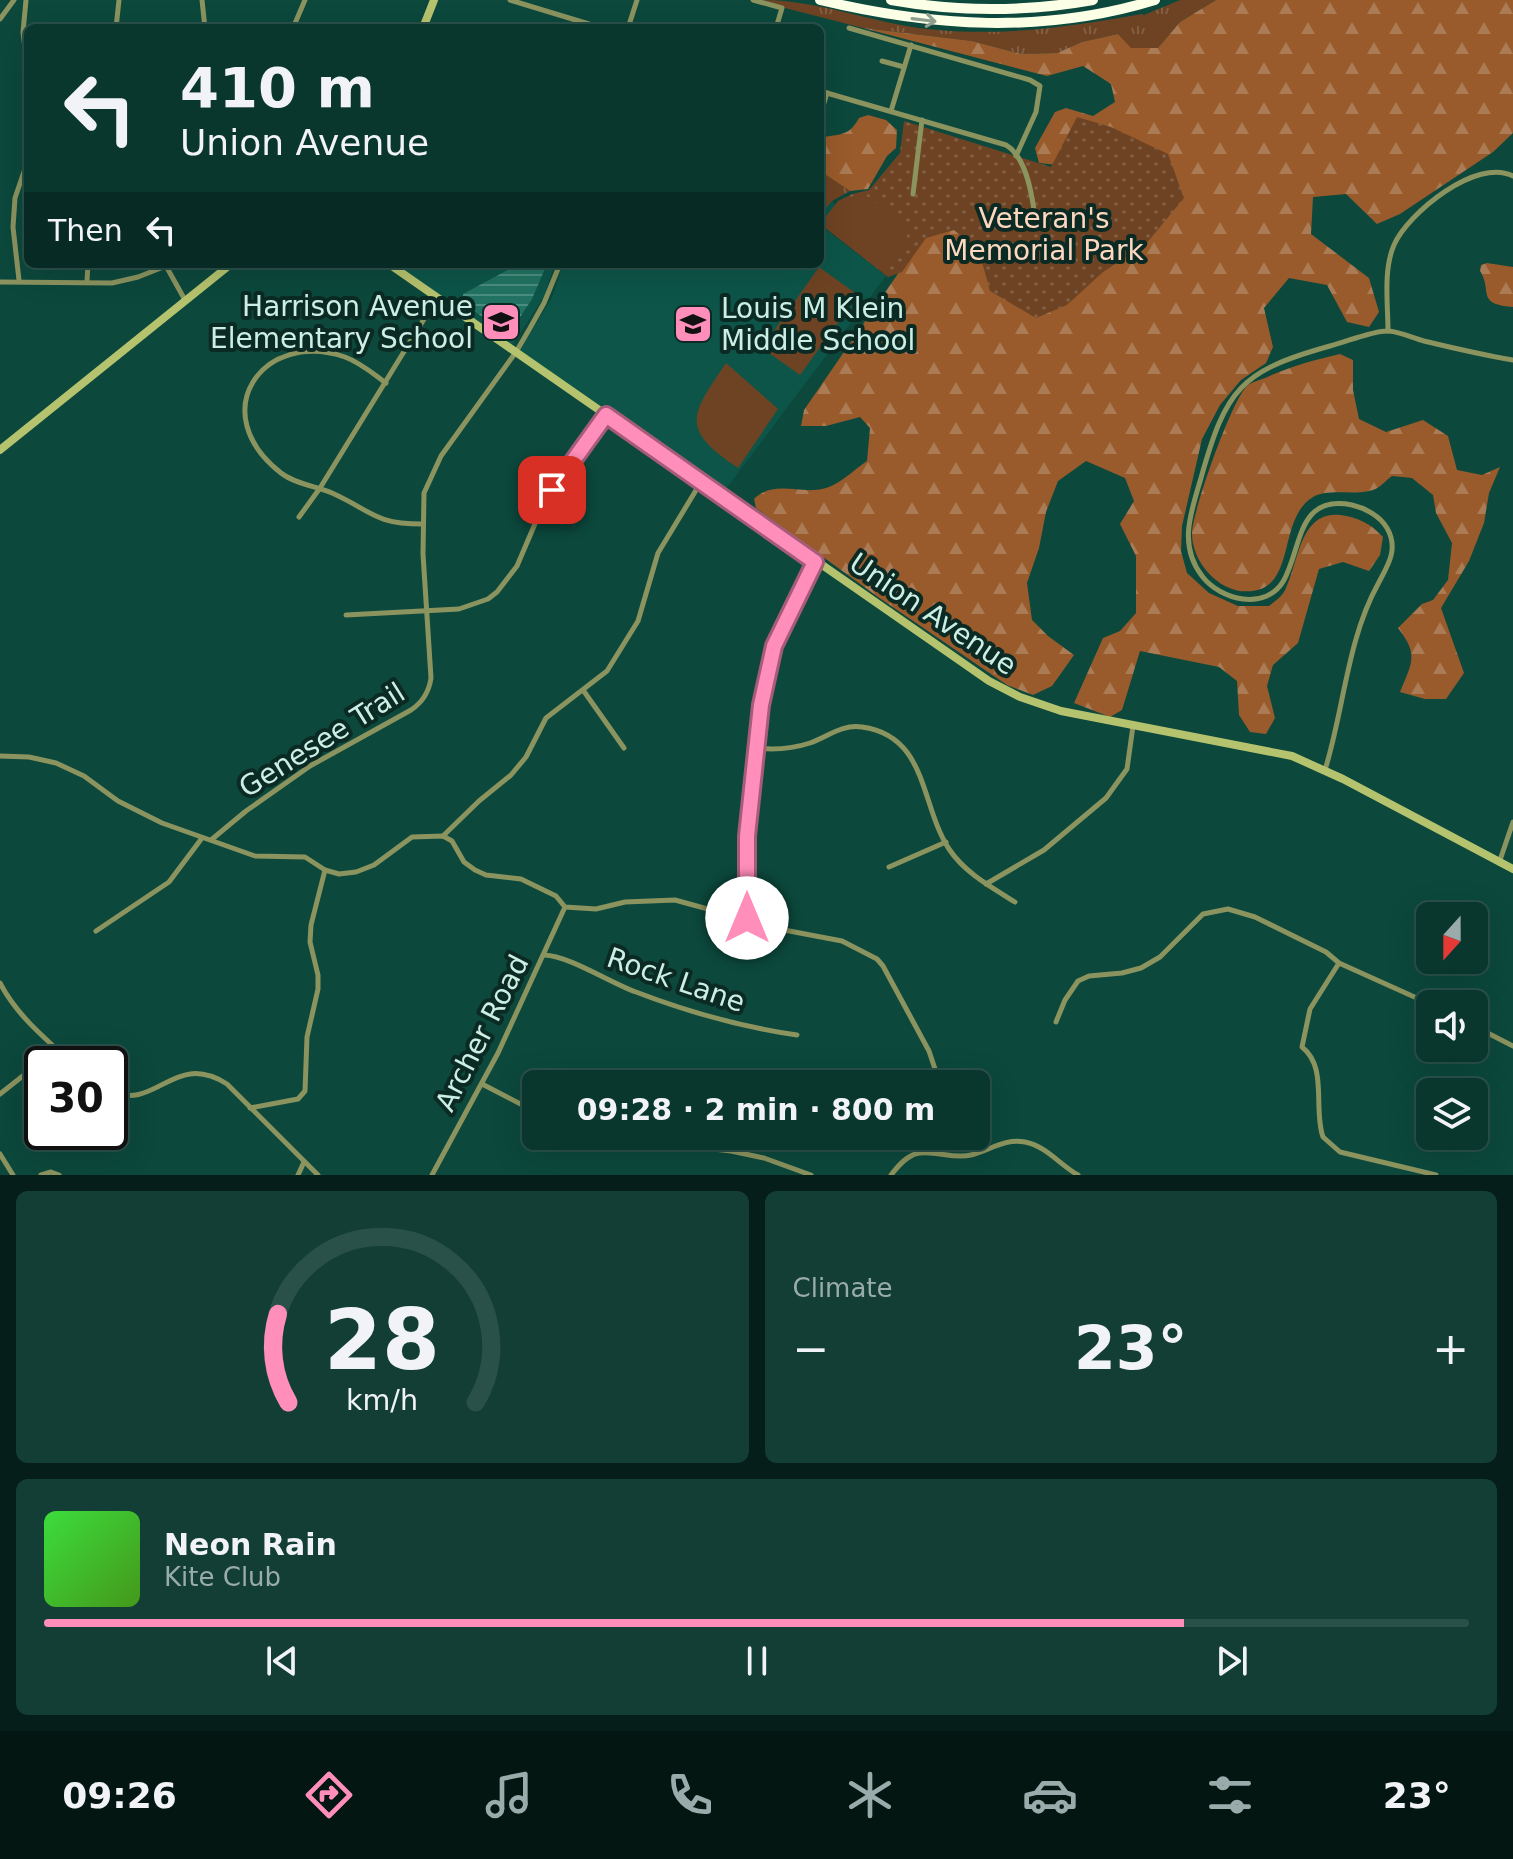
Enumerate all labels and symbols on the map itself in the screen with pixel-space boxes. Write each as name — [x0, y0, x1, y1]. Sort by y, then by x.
one-way arrow — [911, 13, 936, 28]
park label: Veteran's Memorial Park — [944, 202, 1144, 267]
place label: Harrison Avenue Elementary School — [210, 290, 473, 355]
place label: Louis M Klein Middle School — [721, 292, 915, 357]
school or university icon: Harrison Avenue Elementary School — [480, 301, 522, 343]
school or university icon: Louis M Klein Middle School — [672, 303, 714, 345]
pin — [518, 456, 586, 524]
street label: Union Avenue — [843, 546, 1023, 682]
street label: Genesee Trail — [233, 676, 411, 804]
position arrow — [705, 876, 789, 960]
north arrow — [1416, 902, 1488, 974]
street label: Rock Lane — [603, 941, 749, 1019]
street label: Archer Road — [428, 949, 536, 1117]
speed limit sign: 30 — [24, 1046, 128, 1150]

